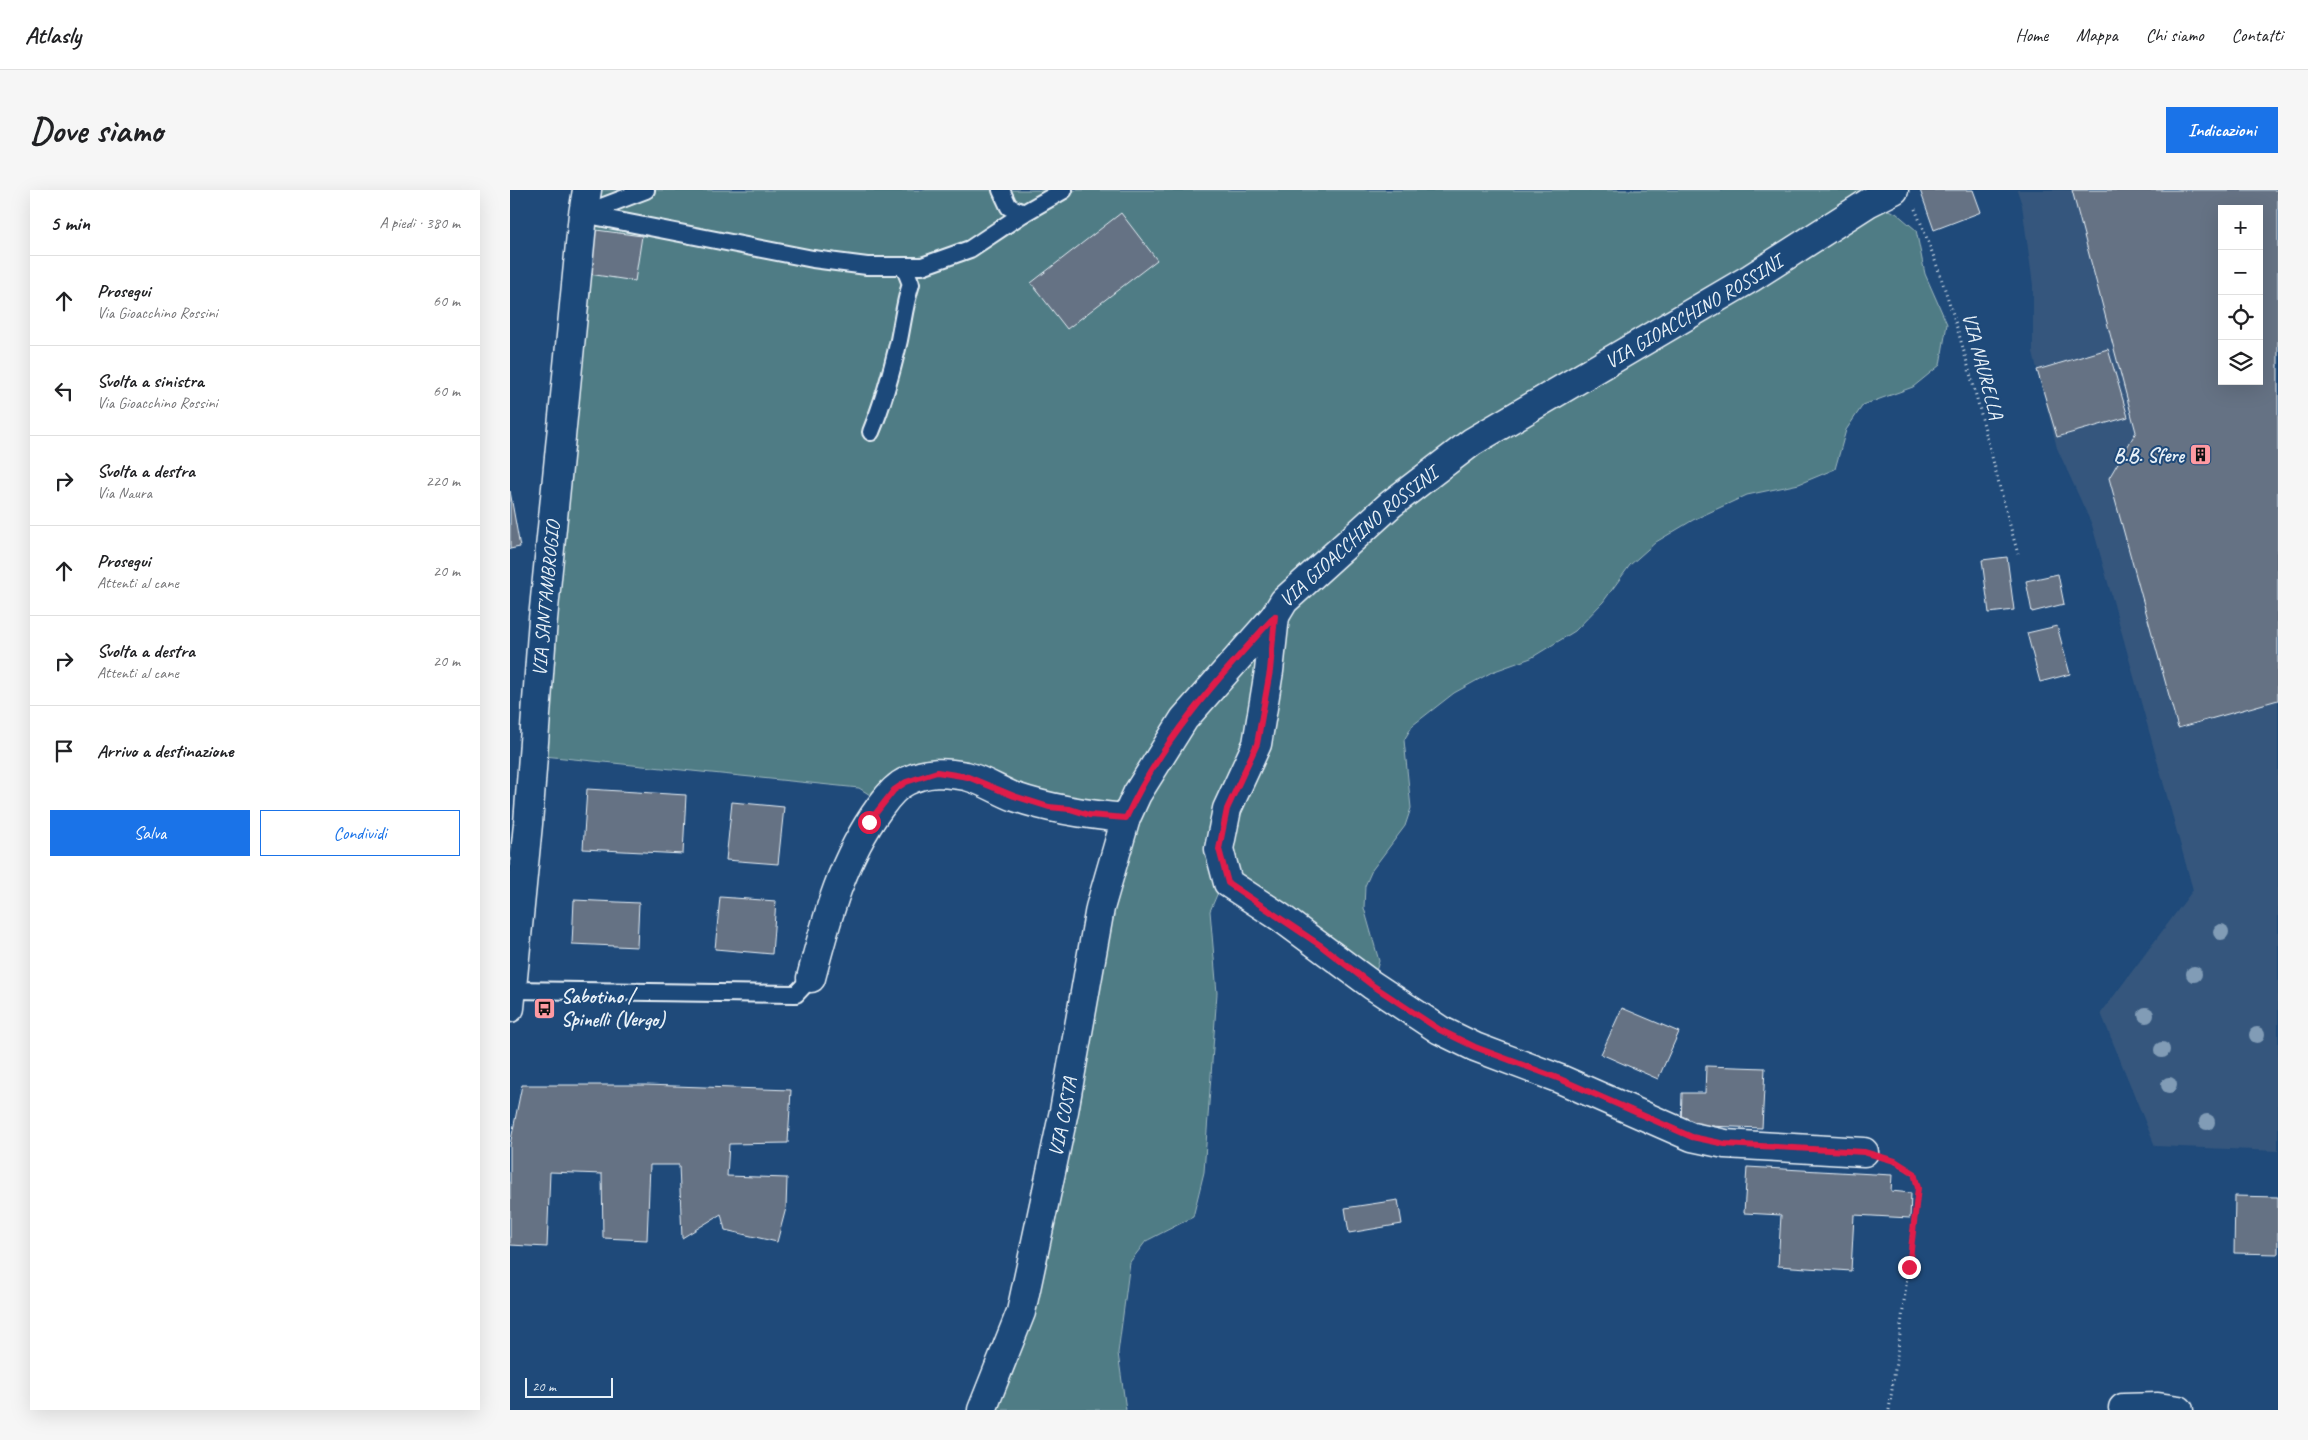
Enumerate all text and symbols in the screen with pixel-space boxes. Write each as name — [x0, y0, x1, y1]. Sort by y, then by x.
text: Atlasly — [25, 20, 81, 50]
text: Home — [2016, 24, 2048, 46]
text: Mappa — [2076, 24, 2118, 46]
text: Chi siamo — [2146, 24, 2204, 46]
text: Contatti — [2232, 24, 2283, 46]
button: Indicazioni — [2166, 107, 2278, 153]
text: Dove siamo — [30, 108, 163, 153]
map controls — [2218, 205, 2263, 385]
button: + — [2218, 205, 2263, 250]
text: 5 min — [50, 210, 90, 236]
text: A piedi · 380 m — [379, 213, 460, 233]
street label: VIA GIOACCHINO ROSSINI — [1600, 246, 1791, 374]
button: − — [2218, 250, 2263, 295]
text: Prosegui — [97, 279, 150, 303]
icon: ahead — [50, 287, 78, 315]
text: 60 m — [433, 291, 460, 311]
button: locate — [2218, 295, 2263, 340]
text: Via Gioacchino Rossini — [97, 303, 218, 323]
street label: VIA NAURELLA — [1957, 310, 2009, 423]
button: layers — [2218, 340, 2263, 385]
text: Svolta a sinistra — [97, 369, 204, 393]
icon: left — [50, 377, 78, 405]
text: 60 m — [433, 381, 460, 401]
text: Via Gioacchino Rossini — [97, 393, 218, 413]
place label: B.B. Sfere — [2113, 443, 2185, 468]
building icon: B.B. Sfere — [2188, 443, 2212, 467]
street label: VIA GIOACCHINO ROSSINI — [1274, 458, 1446, 612]
text: Svolta a destra — [97, 459, 195, 483]
icon: right — [50, 467, 78, 495]
text: 220 m — [426, 471, 460, 491]
text: Via Naura — [97, 483, 152, 503]
street label: VIA SANT'AMBROGIO — [526, 518, 565, 677]
text: Prosegui — [97, 549, 150, 573]
icon: ahead — [50, 557, 78, 585]
text: 20 m — [433, 561, 460, 581]
text: Attenti al cane — [97, 573, 179, 593]
text: Svolta a destra — [97, 639, 195, 663]
icon: right — [50, 647, 78, 675]
text: 20 m — [433, 651, 460, 671]
text: Attenti al cane — [97, 663, 179, 683]
icon: arrive — [50, 737, 78, 765]
text: Arrivo a destinazione — [97, 739, 233, 763]
button: Salva — [50, 810, 250, 856]
button: Condividi — [260, 810, 460, 856]
route start — [858, 811, 881, 834]
place label: Sabotino / Spinelli (Vergo) — [561, 984, 666, 1032]
bus stop icon: Sabotino / Spinelli (Vergo) — [533, 996, 557, 1020]
street label: VIA COSTA — [1042, 1075, 1082, 1159]
route end — [1898, 1256, 1921, 1279]
scale bar — [525, 1375, 612, 1398]
text: 20 m — [532, 1378, 556, 1395]

